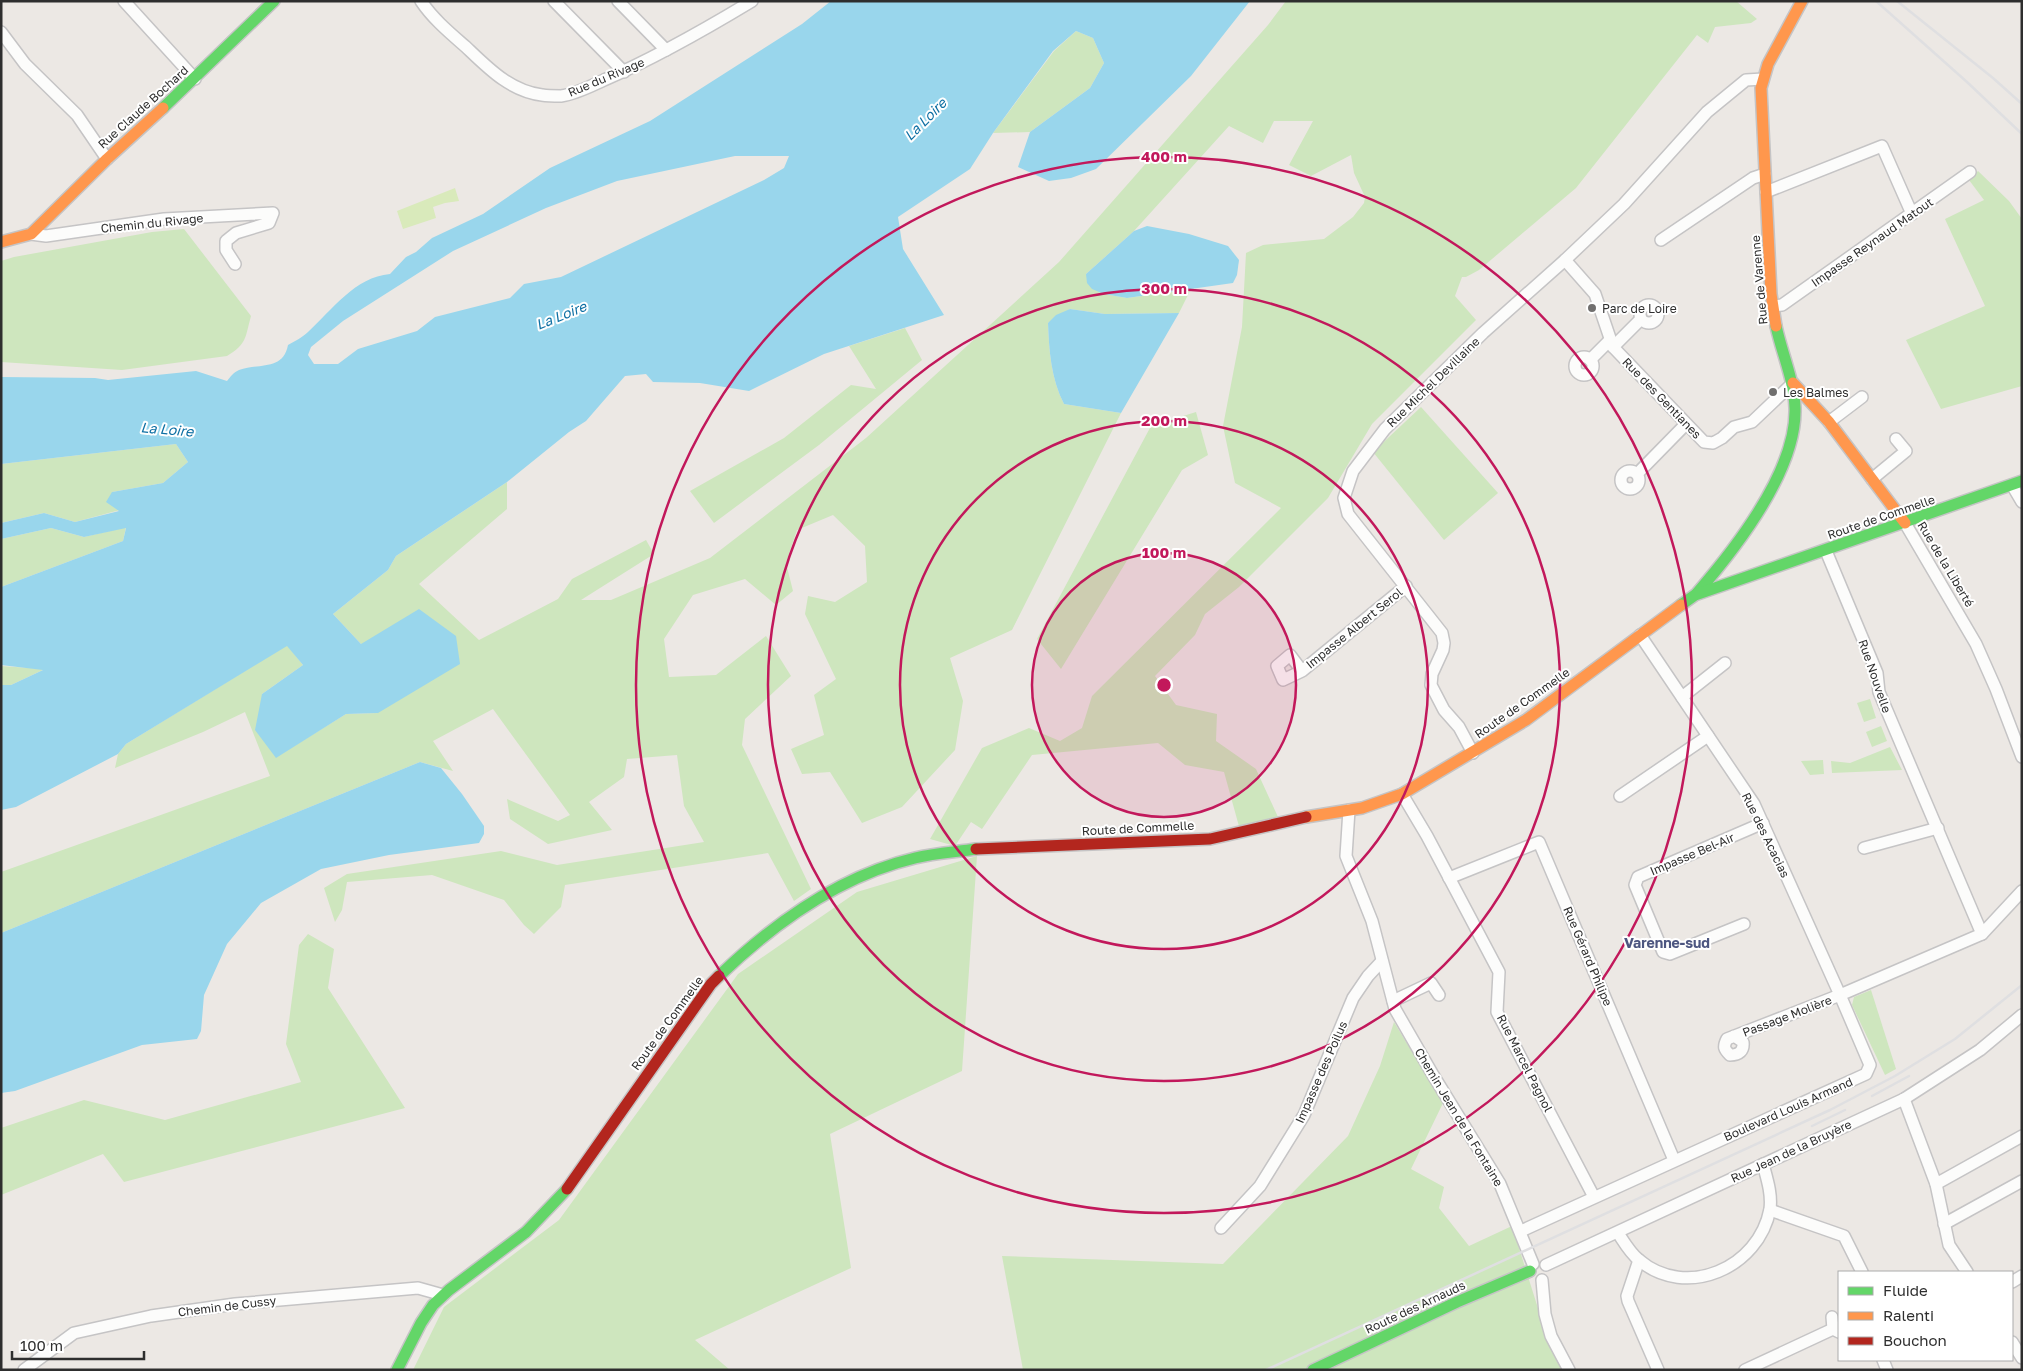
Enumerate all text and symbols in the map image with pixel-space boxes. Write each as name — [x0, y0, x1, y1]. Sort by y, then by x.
street label: Rue du Rivage — [565, 54, 647, 100]
street label: Rue Claude Bochard — [95, 62, 191, 152]
water label: La Loire — [900, 94, 950, 144]
text: 400 m — [1141, 147, 1187, 165]
street label: Impasse Reynaud Matout — [1808, 194, 1936, 290]
street label: Chemin du Rivage — [100, 210, 204, 236]
street label: Rue de Varenne — [1748, 235, 1770, 325]
text: 300 m — [1141, 279, 1187, 297]
water label: La Loire — [533, 297, 590, 333]
place label: Parc de Loire — [1602, 301, 1677, 316]
marker: Parc de Loire — [1586, 302, 1598, 314]
street label: Rue Michel Devillaine — [1383, 334, 1483, 430]
street label: Rue des Gentianes — [1619, 354, 1705, 442]
place label: Les Balmes — [1783, 385, 1849, 400]
marker: Les Balmes — [1767, 386, 1779, 398]
text: 200 m — [1141, 411, 1187, 429]
water label: La Loire — [140, 418, 195, 440]
street label: Route de Commelle — [1825, 492, 1937, 542]
street label: Rue de la Liberté — [1915, 518, 1977, 610]
text: 100 m — [1142, 543, 1186, 561]
street label: Impasse Albert Serol — [1303, 584, 1406, 672]
street label: Rue Nouvelle — [1855, 637, 1895, 715]
street label: Route de Commelle — [1472, 665, 1572, 741]
centre of rings — [1155, 676, 1173, 694]
street label: Rue des Acacias — [1739, 790, 1793, 880]
street label: Route de Commelle — [1081, 818, 1195, 838]
street label: Impasse Bel-Air — [1648, 829, 1737, 879]
street label: Rue Gérard Philipe — [1560, 904, 1616, 1008]
district label: Varenne-sud — [1624, 934, 1710, 951]
street label: Route de Commelle — [628, 973, 706, 1073]
street label: Passage Molière — [1740, 992, 1834, 1040]
street label: Rue Marcel Pagnol — [1494, 1012, 1556, 1114]
street label: Impasse des Poilus — [1292, 1018, 1350, 1126]
street label: Chemin Jean de la Fontaine — [1412, 1045, 1506, 1189]
street label: Boulevard Louis Armand — [1721, 1074, 1855, 1144]
street label: Rue Jean de la Bruyère — [1728, 1116, 1854, 1186]
legend — [1838, 1271, 2013, 1361]
street label: Route des Arnauds — [1363, 1277, 1467, 1337]
text: Fluide — [1883, 1281, 1928, 1299]
street label: Chemin de Cussy — [177, 1292, 277, 1319]
text: Ralenti — [1883, 1306, 1934, 1324]
scale bar — [12, 1328, 145, 1360]
text: Bouchon — [1883, 1331, 1947, 1349]
text: 100 m — [20, 1336, 63, 1354]

